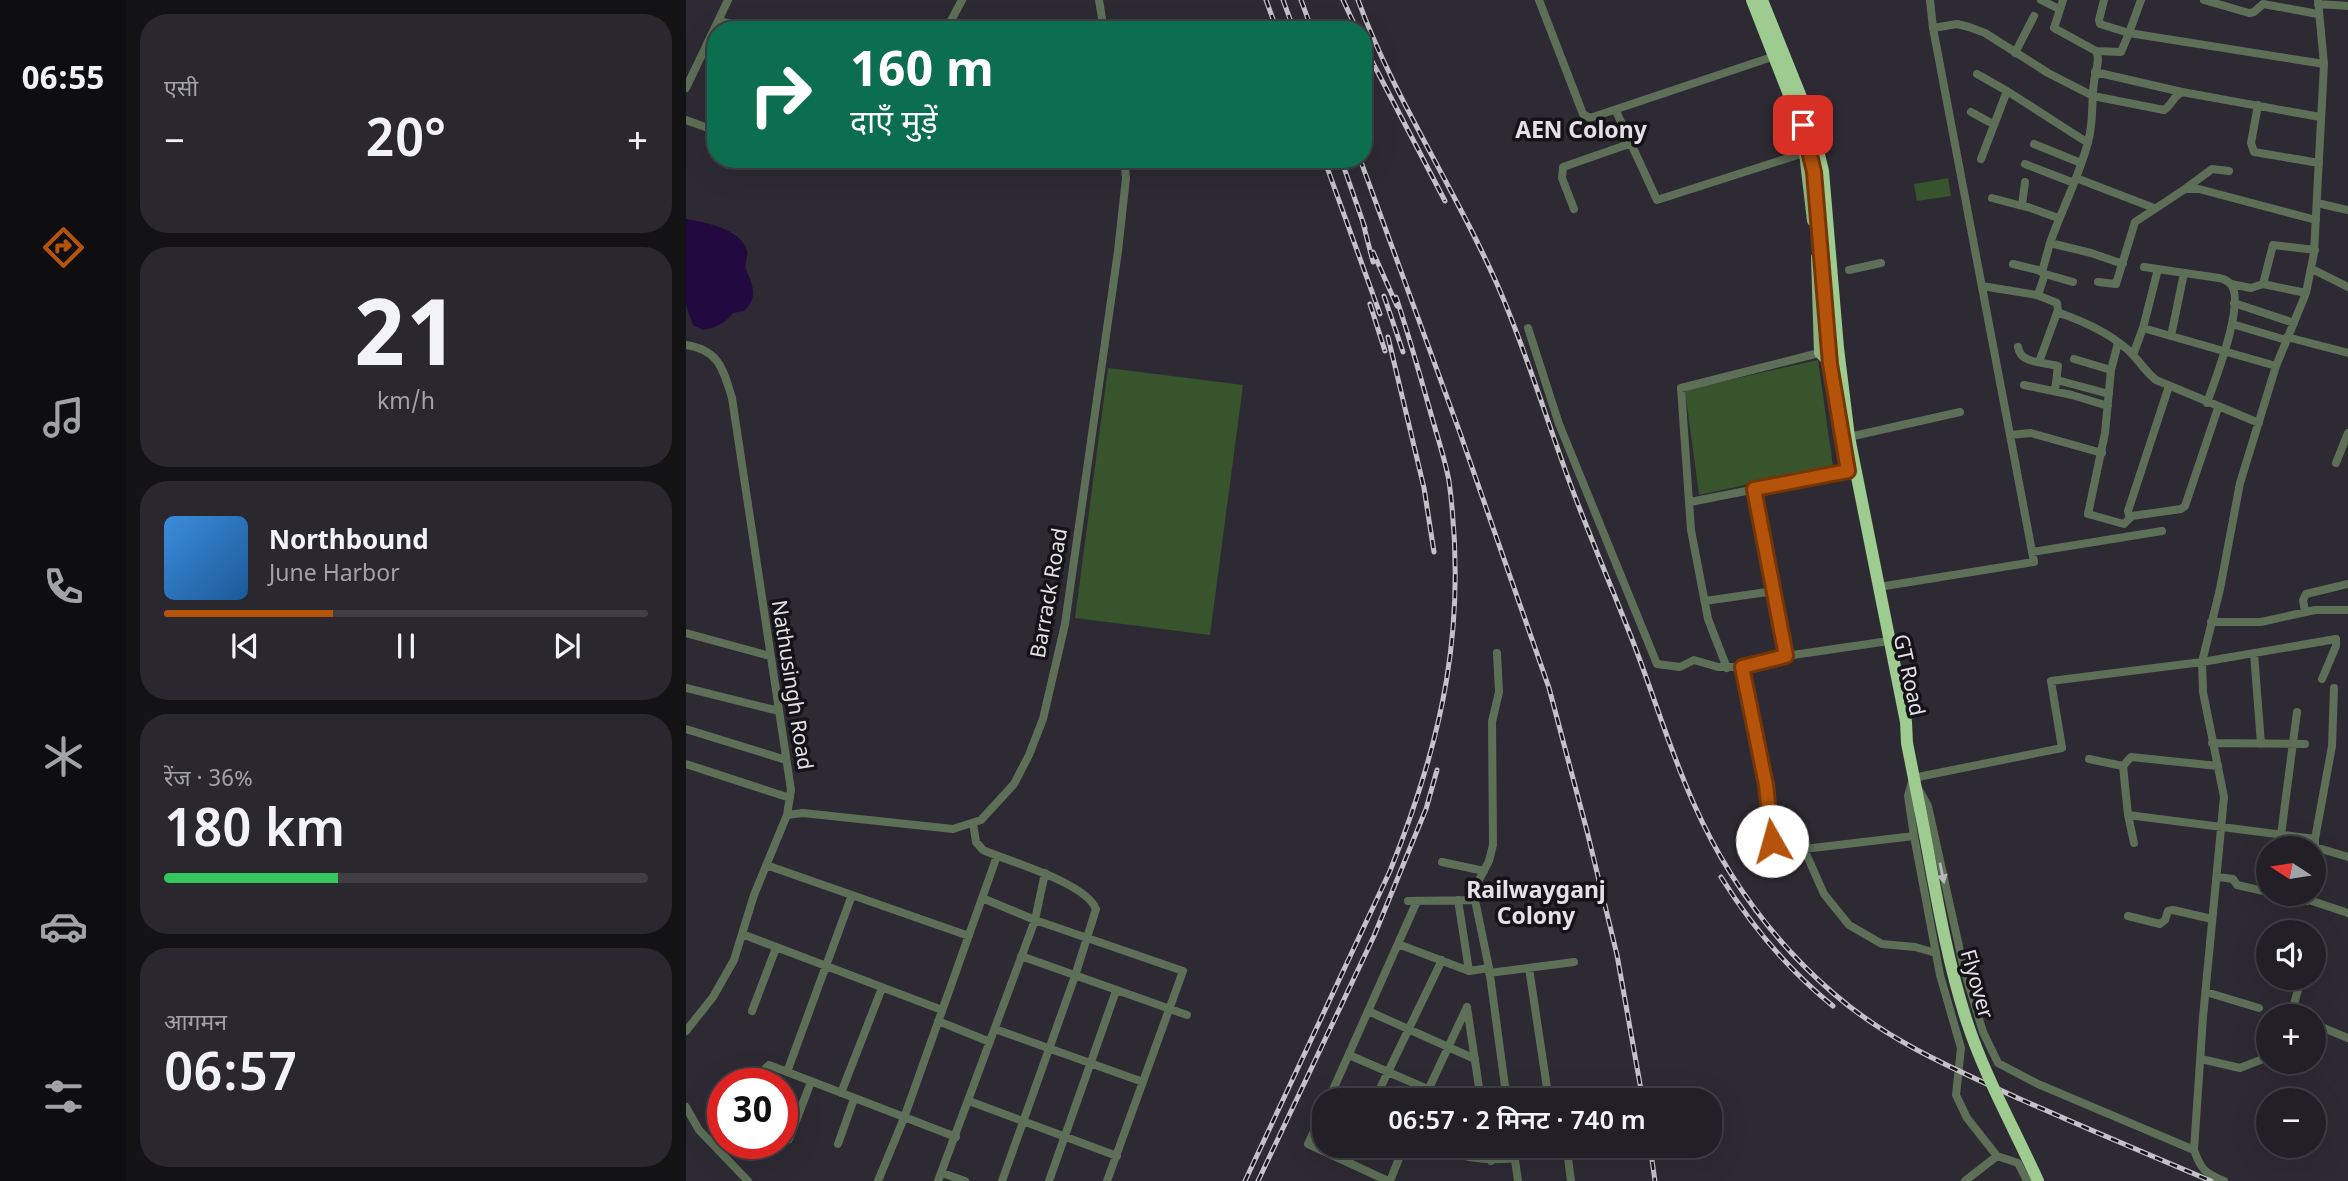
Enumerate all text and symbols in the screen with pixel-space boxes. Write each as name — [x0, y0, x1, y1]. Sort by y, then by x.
text: 160 m — [850, 42, 994, 106]
icon: right — [735, 49, 826, 140]
text: 06:55 — [21, 60, 105, 102]
text: एसी — [164, 75, 198, 105]
pin — [1773, 95, 1833, 155]
text: दाएँ मुड़ें — [850, 104, 938, 146]
icon: arrive — [1784, 106, 1822, 144]
text: 20° — [366, 109, 446, 177]
district label: AEN Colony — [1515, 117, 1648, 147]
text: − — [164, 119, 185, 169]
text: + — [627, 119, 648, 169]
icon: directions — [39, 223, 88, 272]
text: 21 — [354, 283, 458, 402]
text: km/h — [377, 388, 435, 418]
icon: music — [39, 393, 88, 442]
text: Northbound — [269, 526, 429, 560]
street label: Barrack Road — [1026, 526, 1076, 660]
text: June Harbor — [269, 560, 400, 590]
icon: phone — [39, 562, 88, 611]
street label: Nathusingh Road — [763, 598, 817, 772]
icon: previous — [226, 627, 264, 665]
icon: pause — [387, 627, 425, 665]
icon: next — [548, 627, 586, 665]
street label: GT Road — [1885, 632, 1929, 719]
icon: climate — [39, 732, 88, 781]
text: रेंज · 36% — [164, 765, 253, 795]
text: 180 km — [164, 799, 345, 867]
position arrow — [1735, 804, 1809, 878]
north arrow — [2256, 836, 2326, 906]
map controls — [2256, 836, 2326, 1158]
one-way arrow — [1937, 862, 1948, 884]
district label: Railwayganj Colony — [1466, 877, 1606, 933]
icon: car — [39, 902, 88, 951]
button: sound — [2256, 920, 2326, 990]
street label: Flyover — [1952, 947, 1998, 1023]
button: + — [2256, 1004, 2326, 1074]
text: आगमन — [164, 1009, 227, 1039]
text: 06:57 — [164, 1043, 297, 1111]
speed limit sign: 30 — [707, 1068, 798, 1159]
icon: filters — [39, 1072, 88, 1121]
button: − — [2256, 1088, 2326, 1158]
text: 06:57 · 2 मिनट · 740 m — [1388, 1106, 1646, 1140]

